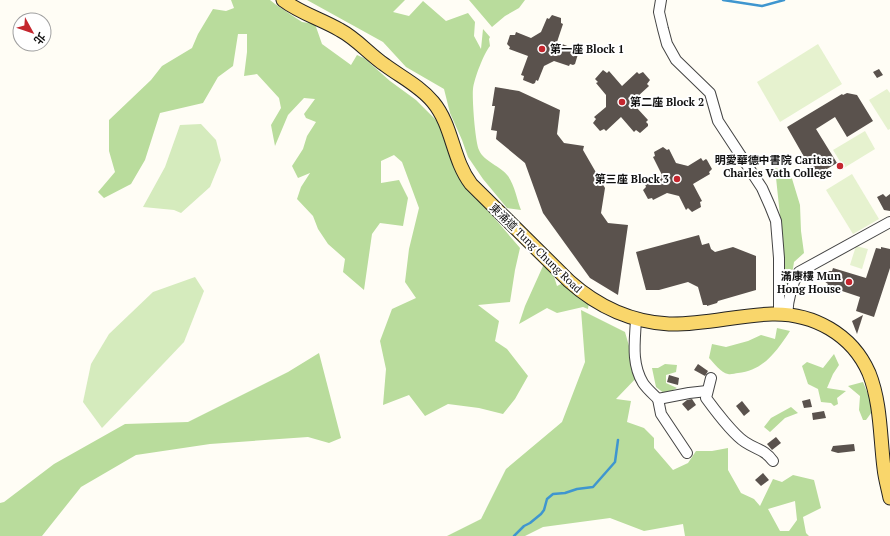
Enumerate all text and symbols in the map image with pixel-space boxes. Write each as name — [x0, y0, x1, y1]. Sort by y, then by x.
north arrow — [12, 12, 52, 52]
text: 北 — [31, 30, 49, 47]
place label: 第一座 Block 1 — [550, 42, 624, 56]
marker: 第一座 Block 1 — [537, 44, 547, 54]
place label: 第二座 Block 2 — [630, 95, 704, 109]
marker: 第二座 Block 2 — [617, 97, 627, 107]
place label: 明愛華德中書院 Caritas Charles Vath College — [715, 153, 832, 180]
marker: 明愛華德中書院 Caritas Charles Vath College — [835, 161, 845, 171]
place label: 第三座 Block 3 — [595, 172, 669, 186]
marker: 第三座 Block 3 — [672, 174, 682, 184]
street label: 東涌道 Tung Chung Road — [487, 200, 585, 296]
place label: 滿康樓 Mun Hong House — [777, 269, 841, 296]
marker: 滿康樓 Mun Hong House — [844, 277, 854, 287]

